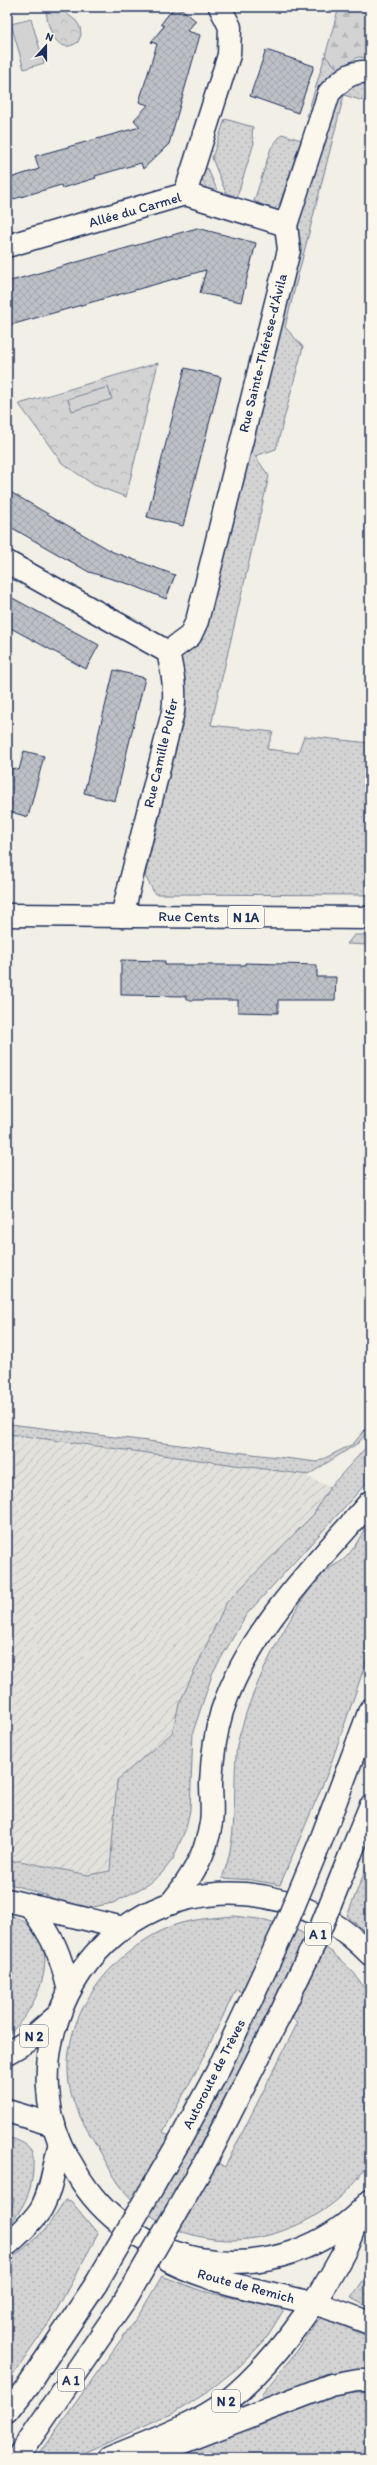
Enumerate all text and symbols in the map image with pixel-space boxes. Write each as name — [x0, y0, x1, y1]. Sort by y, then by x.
north arrow — [26, 26, 66, 66]
text: N — [44, 30, 55, 45]
street label: Allée du Carmel — [87, 189, 183, 231]
street label: Rue Sainte-Thérèse-d'Ávila — [235, 271, 291, 434]
street label: Rue Camille Polfer — [140, 696, 182, 809]
road number: N 1A — [228, 906, 264, 928]
street label: Rue Cents — [158, 908, 220, 926]
road number: A 1 — [305, 1923, 331, 1945]
street label: Autoroute de Trèves — [179, 2016, 249, 2132]
road number: N 2 — [20, 2025, 48, 2047]
street label: Route de Remich — [196, 2265, 296, 2307]
road number: A 1 — [58, 2369, 84, 2391]
road number: N 2 — [212, 2390, 240, 2412]

